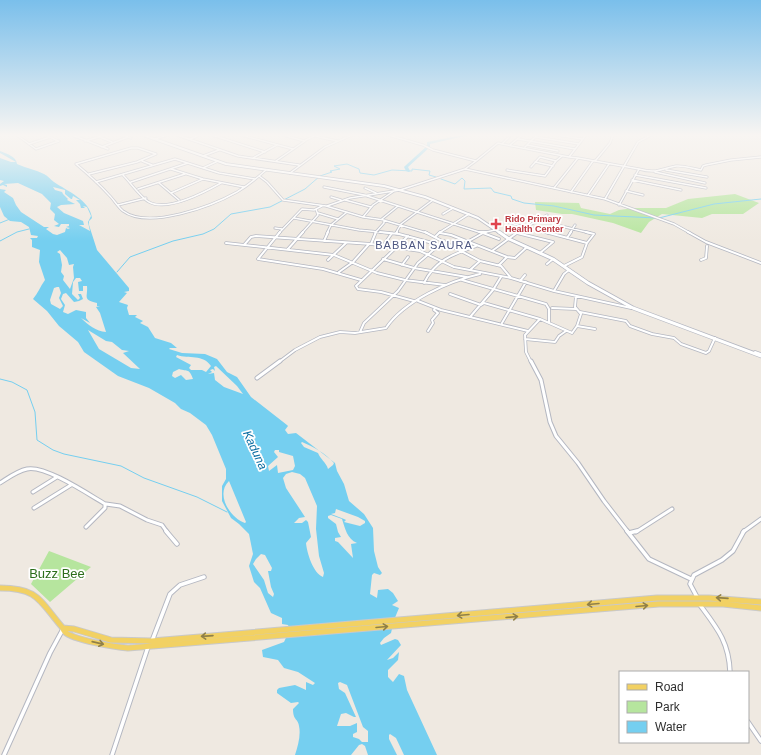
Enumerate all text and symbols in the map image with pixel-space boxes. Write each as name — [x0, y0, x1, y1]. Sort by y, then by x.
place label: Rido Primary Health Center — [505, 214, 564, 234]
marker: Rido Primary Health Center — [490, 218, 502, 230]
district label: BABBAN SAURA — [375, 239, 473, 251]
water label: Kaduna — [240, 428, 270, 472]
park label: Buzz Bee — [29, 566, 85, 581]
one-way arrow — [716, 595, 729, 602]
one-way arrow — [587, 600, 600, 607]
one-way arrow — [635, 602, 648, 609]
one-way arrow — [457, 611, 470, 618]
one-way arrow — [506, 613, 519, 620]
one-way arrow — [375, 624, 388, 631]
one-way arrow — [201, 633, 214, 640]
one-way arrow — [91, 640, 104, 648]
legend — [619, 671, 749, 743]
text: Road — [655, 680, 684, 694]
text: Park — [655, 700, 681, 714]
text: Water — [655, 720, 687, 734]

